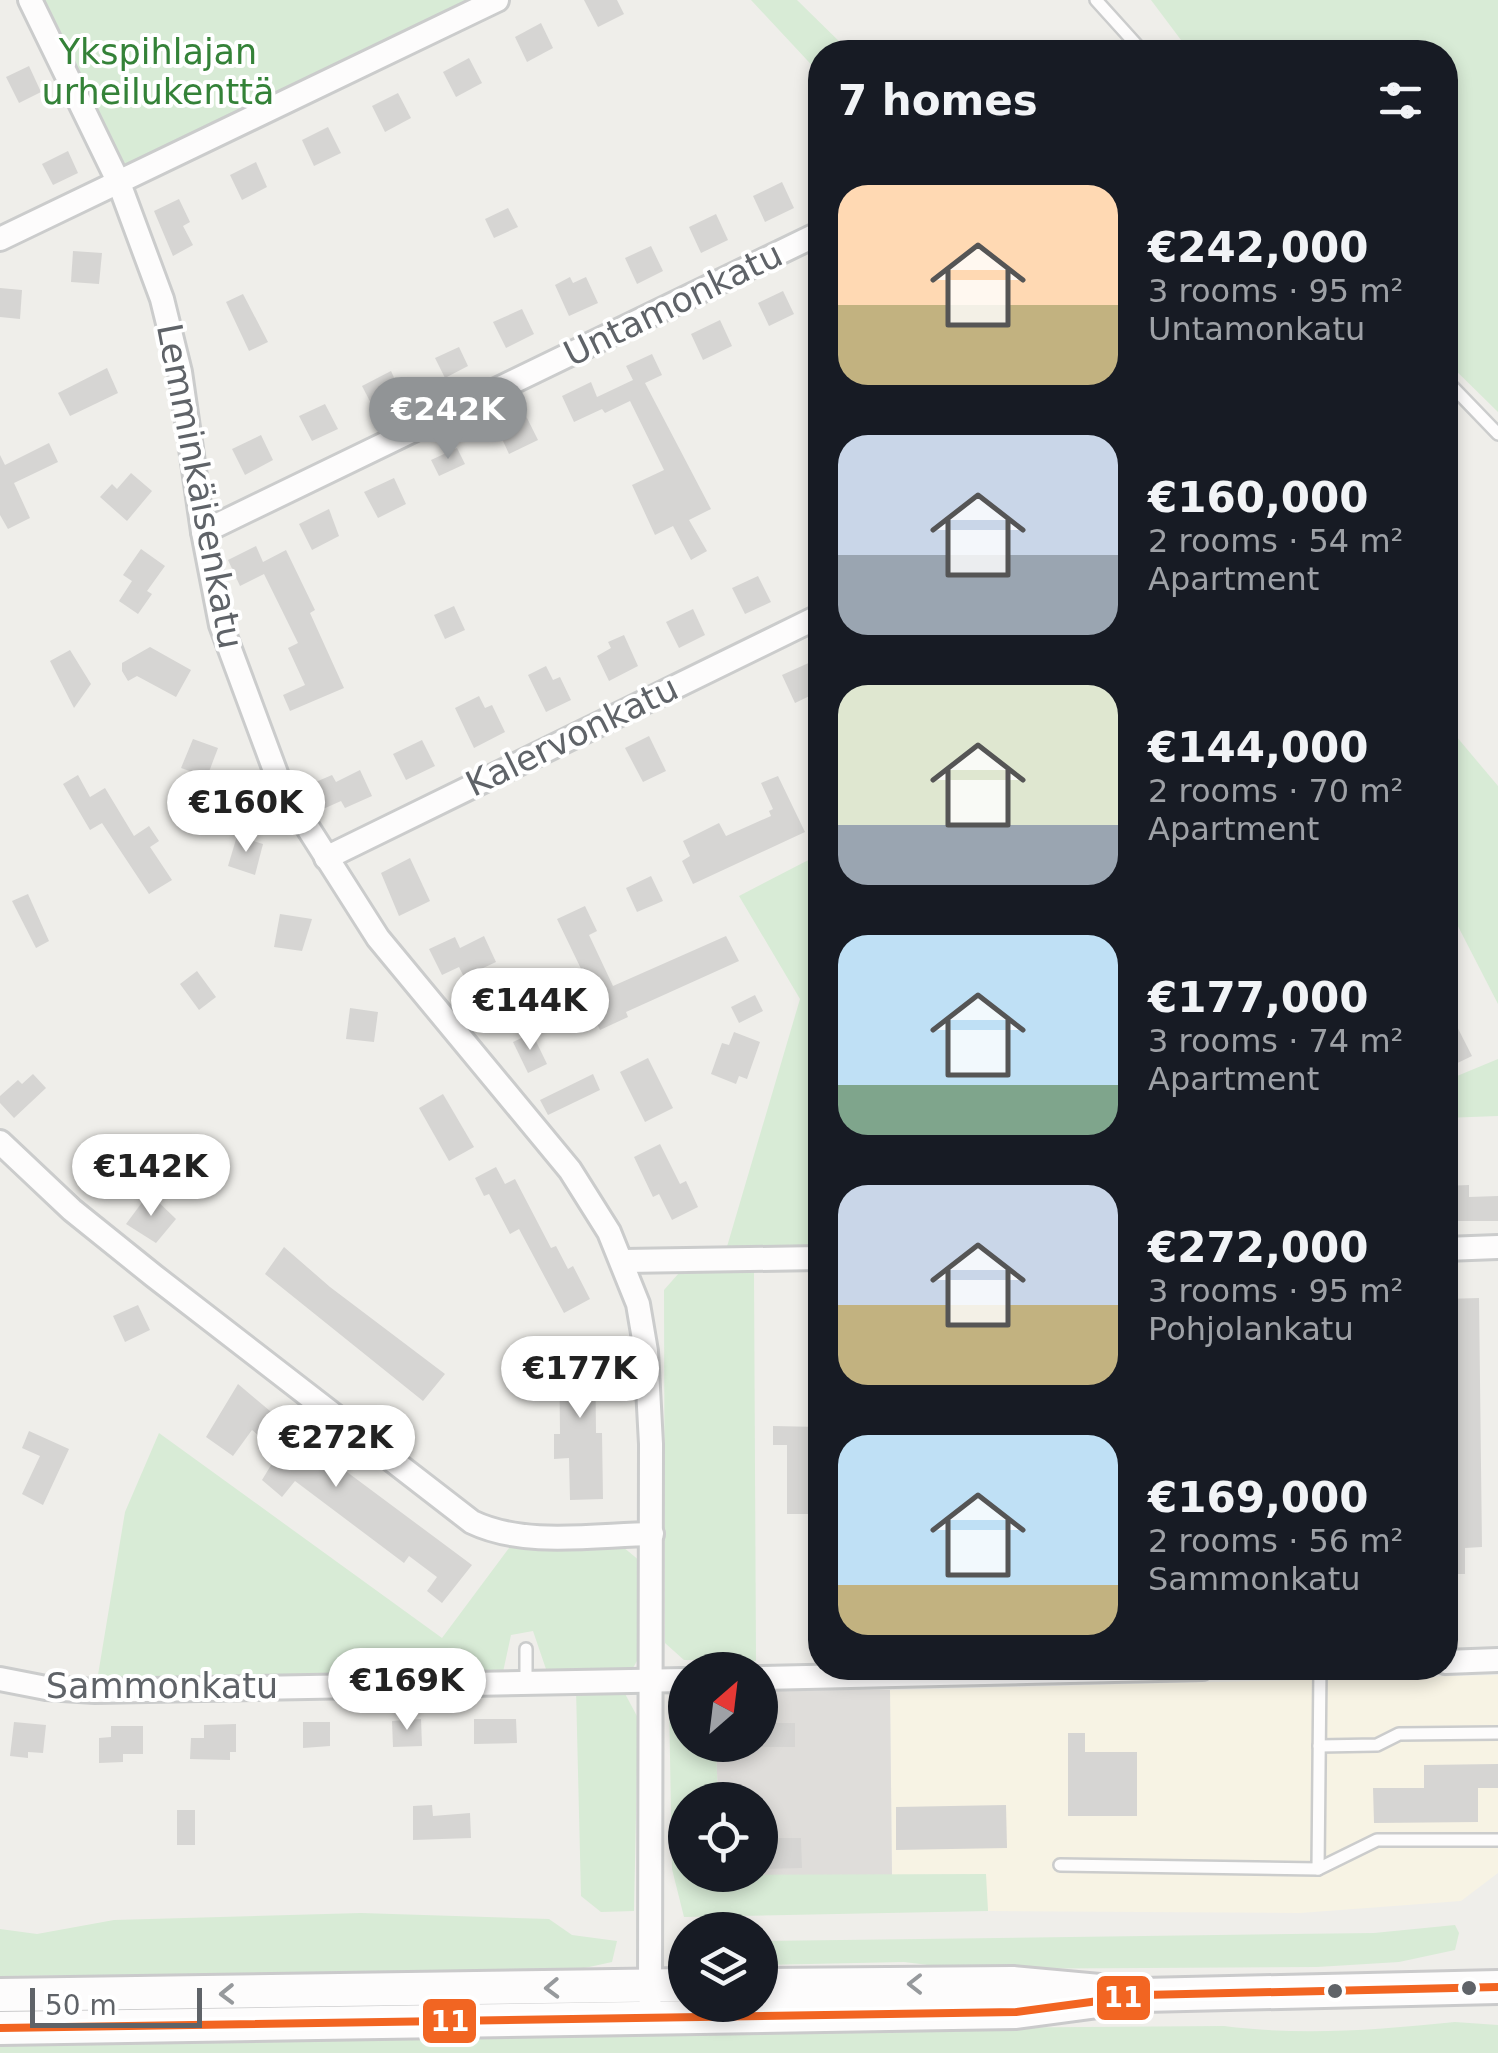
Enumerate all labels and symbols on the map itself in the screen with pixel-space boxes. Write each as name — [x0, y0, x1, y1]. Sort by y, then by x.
park label: Ykspihlajan urheilukenttä — [42, 32, 274, 112]
street label: Untamonkatu — [557, 234, 789, 374]
street label: Lemminkäisenkatu — [149, 320, 251, 652]
pin: €242K — [378, 377, 518, 462]
street label: Kalervonkatu — [460, 667, 684, 805]
pin: €160K — [176, 770, 316, 855]
pin: €144K — [460, 968, 600, 1053]
pin: €142K — [81, 1134, 221, 1219]
pin: €177K — [510, 1336, 650, 1421]
pin: €272K — [266, 1405, 406, 1490]
pin: €169K — [337, 1648, 477, 1733]
north arrow — [668, 1652, 778, 1762]
street label: Sammonkatu — [46, 1666, 278, 1706]
one-way arrow — [907, 1973, 923, 1994]
line badge: 11 — [1095, 1974, 1152, 2022]
one-way arrow — [544, 1978, 560, 1999]
unlabelled marker — [1459, 1978, 1479, 1998]
text: 11 — [1104, 1981, 1142, 2014]
unlabelled marker — [1325, 1981, 1345, 2001]
scale bar — [30, 1983, 202, 2028]
one-way arrow — [219, 1984, 235, 2005]
line badge: 11 — [421, 1997, 478, 2045]
text: 11 — [431, 2005, 469, 2038]

